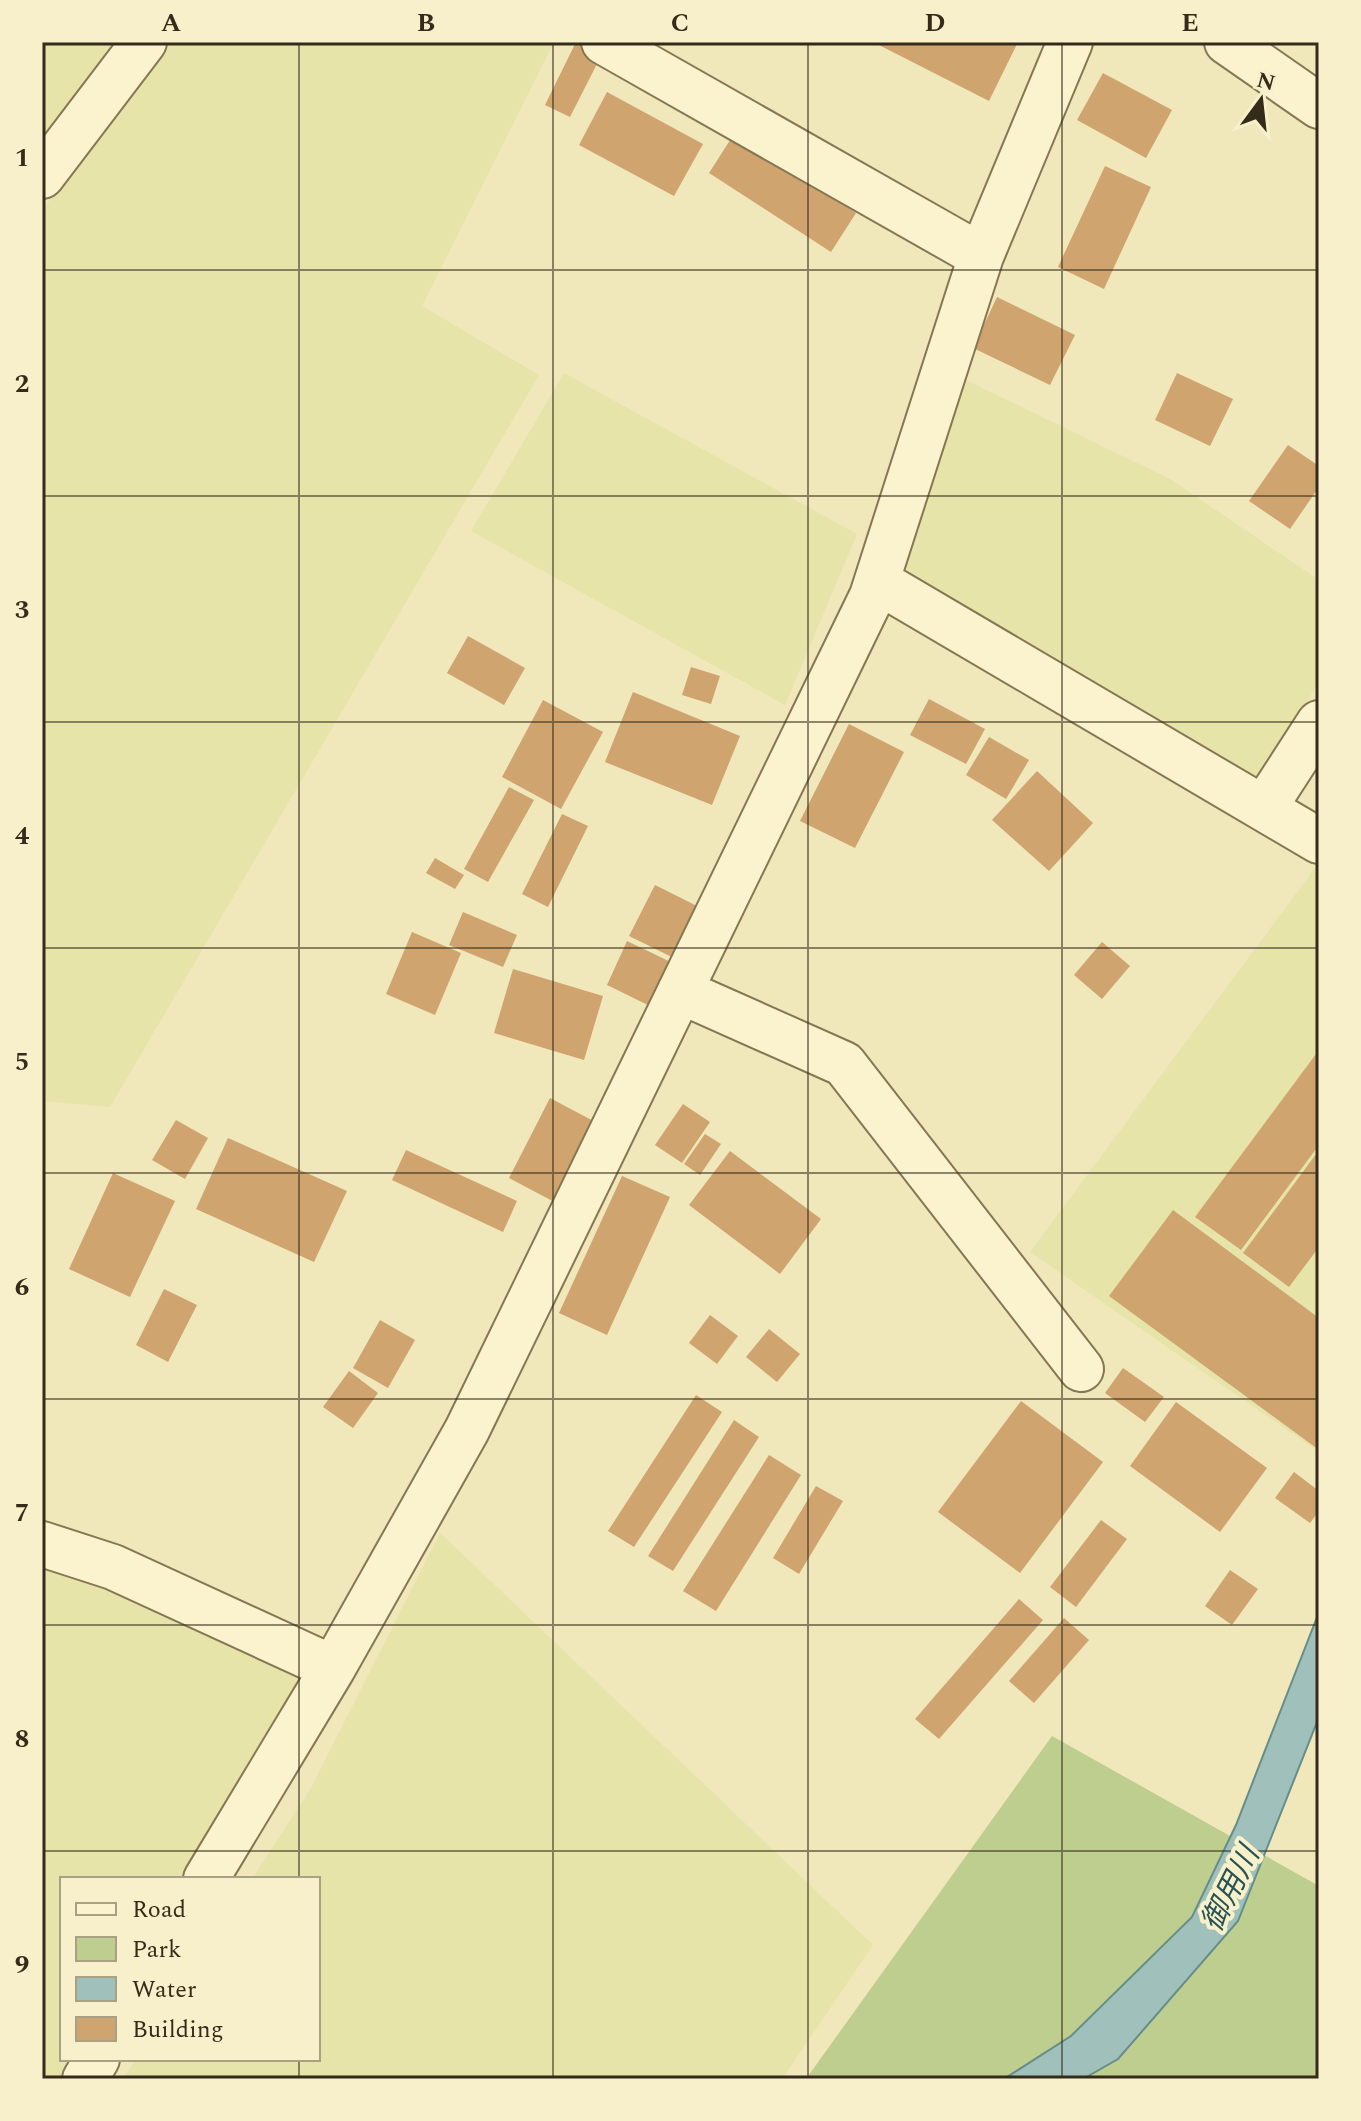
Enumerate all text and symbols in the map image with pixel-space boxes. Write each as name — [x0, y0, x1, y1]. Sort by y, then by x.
text: A — [161, 3, 181, 43]
text: B — [417, 3, 435, 43]
text: C — [671, 3, 689, 43]
text: D — [925, 3, 945, 43]
text: E — [1181, 3, 1199, 43]
north arrow — [1221, 60, 1301, 140]
text: N — [1253, 64, 1279, 100]
text: 1 — [15, 138, 29, 178]
text: 2 — [15, 364, 29, 404]
text: 3 — [15, 590, 29, 630]
text: 4 — [15, 816, 30, 856]
text: 5 — [15, 1042, 29, 1082]
text: 6 — [15, 1267, 29, 1307]
text: 7 — [15, 1493, 29, 1533]
text: 8 — [15, 1719, 29, 1759]
water label: 御用川 — [1190, 1836, 1273, 1940]
legend — [60, 1877, 320, 2061]
text: Road — [132, 1892, 186, 1928]
text: Park — [132, 1932, 182, 1968]
text: 9 — [15, 1945, 29, 1985]
text: Water — [132, 1972, 196, 2008]
text: Building — [132, 2012, 224, 2048]

